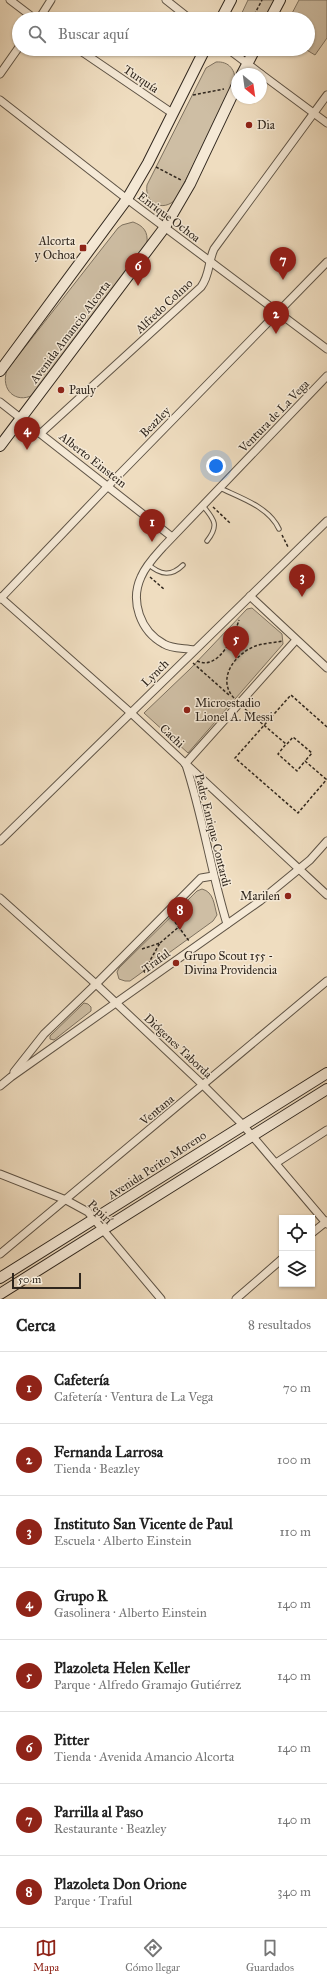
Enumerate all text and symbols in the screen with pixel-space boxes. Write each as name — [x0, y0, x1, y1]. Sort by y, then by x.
search box — [12, 12, 315, 56]
icon: search — [26, 23, 48, 45]
text: Buscar aquí — [58, 25, 129, 43]
street label: Turquía — [120, 62, 162, 97]
north arrow — [231, 68, 267, 104]
place label: Dia — [257, 118, 276, 132]
marker: Dia — [244, 120, 254, 130]
street label: Enrique Ochoa — [134, 189, 204, 246]
place label: Alcorta y Ochoa — [35, 234, 76, 262]
marker: Alcorta y Ochoa — [78, 243, 88, 253]
pin: 7 — [270, 247, 296, 280]
pin: 6 — [125, 253, 151, 286]
street label: Alfredo Colmo — [132, 276, 196, 337]
street label: Avenida Amancio Alcorta — [26, 277, 114, 387]
pin: 2 — [263, 301, 289, 334]
street label: Ventura de La Vega — [235, 376, 313, 456]
place label: Pauly — [69, 383, 96, 397]
marker: Pauly — [56, 385, 66, 395]
street label: Beazley — [137, 404, 173, 440]
pin: 4 — [14, 417, 40, 450]
street label: Alberto Einstein — [56, 429, 130, 491]
your location — [206, 456, 226, 476]
pin: 1 — [139, 509, 165, 542]
pin: 3 — [289, 564, 315, 597]
pin: 5 — [223, 626, 249, 659]
street label: Lynch — [139, 656, 172, 689]
place label: Microestadio Lionel A. Messi — [195, 696, 274, 724]
marker: Microestadio Lionel A. Messi — [182, 705, 192, 715]
street label: Cachi — [157, 721, 188, 751]
street label: Padre Enrique Contardi — [191, 772, 234, 889]
place label: Marilen — [240, 889, 281, 903]
marker: Marilen — [283, 891, 293, 901]
pin: 8 — [167, 897, 193, 930]
street label: Traful — [139, 946, 173, 976]
place label: Grupo Scout 155 - Divina Providencia — [184, 949, 278, 977]
marker: Grupo Scout 155 - Divina Providencia — [171, 958, 181, 968]
street label: Diógenes Taborda — [140, 1011, 216, 1082]
street label: Ventana — [136, 1091, 177, 1129]
street label: Avenida Perito Moreno — [104, 1128, 209, 1203]
street label: Pepirí — [85, 1197, 116, 1227]
map controls — [279, 1215, 315, 1287]
button: locate — [279, 1215, 315, 1251]
button: layers — [279, 1251, 315, 1287]
scale bar — [12, 1271, 81, 1290]
text: 50 m — [18, 1273, 41, 1286]
text: Cerca — [16, 1315, 55, 1336]
text: 8 resultados — [248, 1317, 311, 1333]
text: Cafetería — [54, 1371, 109, 1389]
text: 1 — [26, 1380, 32, 1396]
text: 70 m — [283, 1380, 311, 1396]
text: Cafetería · Ventura de La Vega — [54, 1389, 213, 1405]
text: Fernanda Larrosa — [54, 1443, 163, 1461]
text: 2 — [26, 1452, 32, 1468]
text: 100 m — [277, 1452, 311, 1468]
text: Tienda · Beazley — [54, 1461, 140, 1477]
text: Instituto San Vicente de Paul — [54, 1515, 233, 1533]
text: 3 — [26, 1524, 32, 1540]
text: 110 m — [279, 1524, 311, 1540]
text: Escuela · Alberto Einstein — [54, 1533, 192, 1549]
text: Grupo R — [54, 1587, 108, 1605]
text: 4 — [25, 1596, 33, 1612]
text: 140 m — [277, 1596, 311, 1612]
text: Gasolinera · Alberto Einstein — [54, 1605, 207, 1621]
text: Plazoleta Helen Keller — [54, 1659, 190, 1677]
text: 5 — [26, 1668, 32, 1684]
text: 140 m — [277, 1668, 311, 1684]
text: Parque · Alfredo Gramajo Gutiérrez — [54, 1677, 241, 1693]
text: Pitter — [54, 1731, 89, 1749]
text: 6 — [26, 1740, 32, 1756]
text: 140 m — [277, 1740, 311, 1756]
text: Tienda · Avenida Amancio Alcorta — [54, 1749, 234, 1765]
text: Parrilla al Paso — [54, 1803, 143, 1821]
text: 7 — [26, 1812, 32, 1828]
text: 140 m — [277, 1812, 311, 1828]
text: Restaurante · Beazley — [54, 1821, 166, 1837]
text: Plazoleta Don Orione — [54, 1875, 187, 1893]
text: 8 — [26, 1884, 32, 1900]
text: 340 m — [277, 1884, 311, 1900]
text: Parque · Traful — [54, 1893, 132, 1909]
tab: Mapa — [33, 1937, 59, 1974]
tab: Cómo llegar — [125, 1937, 180, 1974]
tab: Guardados — [246, 1937, 294, 1974]

